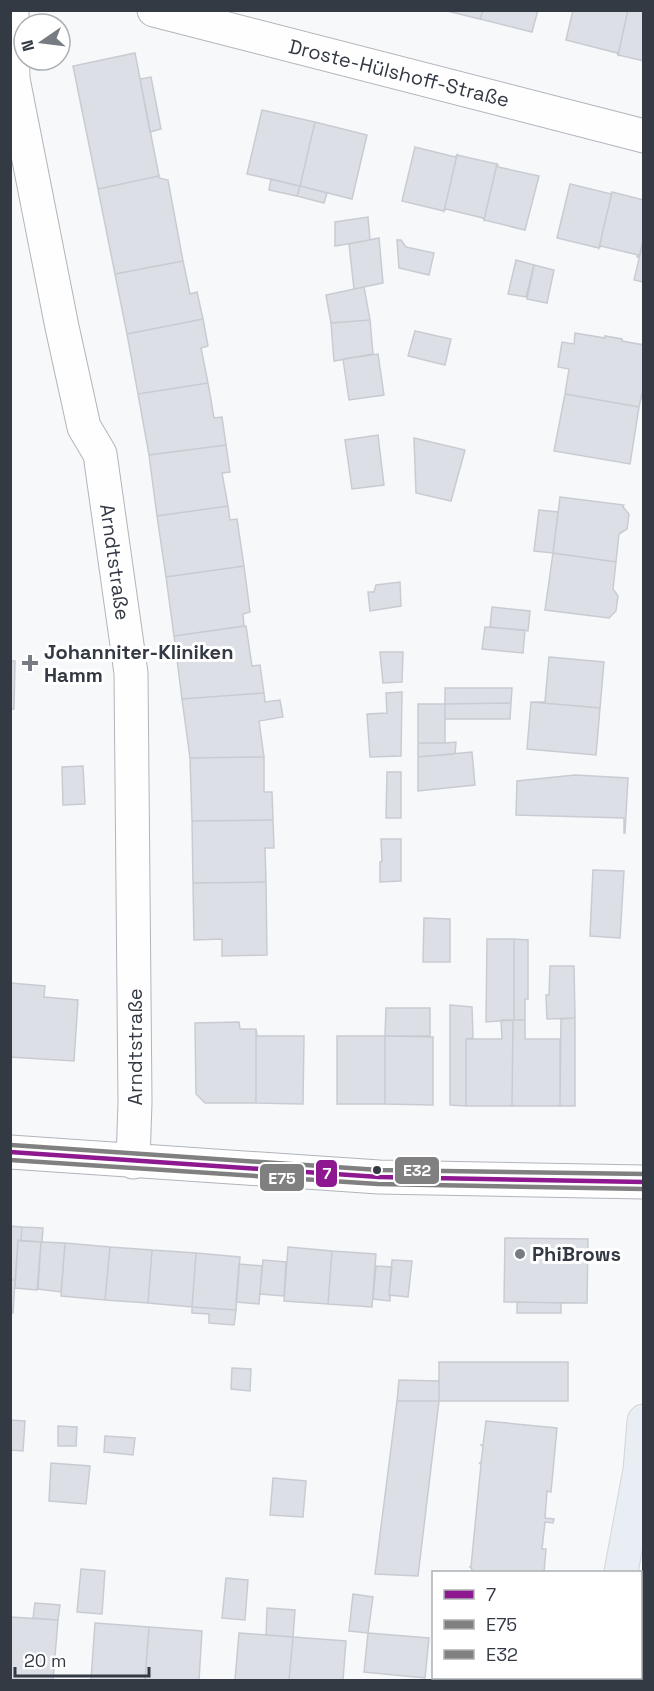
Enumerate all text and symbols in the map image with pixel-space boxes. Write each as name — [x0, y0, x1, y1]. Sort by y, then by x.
north arrow — [12, 12, 72, 72]
street label: Droste-Hülshoff-Straße — [286, 33, 512, 113]
text: N — [16, 38, 39, 53]
street label: Arndtstraße — [94, 502, 136, 622]
place label: Johanniter-Kliniken Hamm — [44, 639, 233, 688]
marker: Johanniter-Kliniken Hamm — [21, 654, 39, 672]
street label: Arndtstraße — [122, 988, 148, 1106]
line badge: E32 — [394, 1156, 440, 1185]
line badge: 7 — [315, 1159, 338, 1188]
text: E32 — [403, 1160, 431, 1181]
line badge: E75 — [259, 1163, 305, 1192]
text: 7 — [323, 1163, 332, 1184]
unlabelled marker — [371, 1164, 383, 1176]
text: E75 — [268, 1168, 296, 1189]
place label: PhiBrows — [532, 1241, 621, 1267]
marker: PhiBrows — [513, 1247, 527, 1261]
legend — [432, 1571, 642, 1679]
text: 7 — [486, 1583, 496, 1606]
text: E75 — [486, 1613, 517, 1636]
scale bar — [15, 1640, 148, 1678]
text: E32 — [486, 1643, 518, 1666]
text: 20 m — [24, 1649, 67, 1672]

